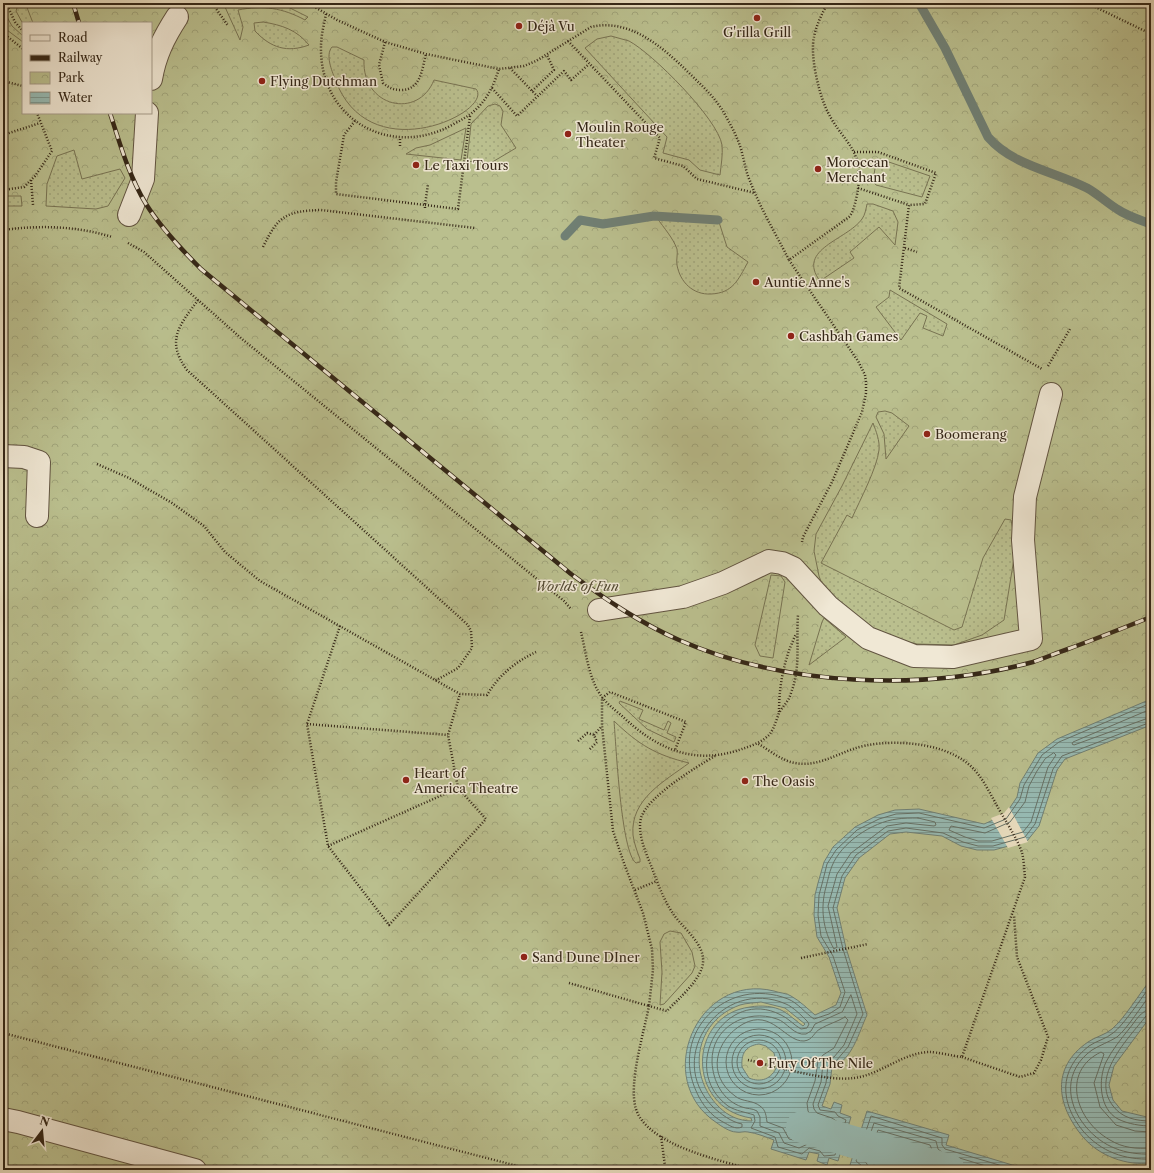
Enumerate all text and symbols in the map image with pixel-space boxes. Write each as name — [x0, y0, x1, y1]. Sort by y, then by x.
marker: G'rilla Grill — [752, 13, 762, 23]
place label: Déjà Vu — [527, 18, 575, 34]
marker: Déjà Vu — [514, 21, 524, 31]
legend — [22, 22, 152, 114]
place label: G'rilla Grill — [723, 24, 791, 40]
text: Road — [58, 30, 88, 45]
text: Railway — [58, 50, 103, 65]
text: Park — [58, 70, 85, 85]
place label: Flying Dutchman — [270, 73, 377, 89]
marker: Flying Dutchman — [257, 76, 267, 86]
text: Water — [57, 90, 92, 105]
place label: Moulin Rouge Theater — [576, 119, 664, 150]
marker: Moulin Rouge Theater — [563, 129, 573, 139]
place label: Moroccan Merchant — [826, 154, 889, 185]
place label: Le Taxi Tours — [424, 157, 509, 173]
marker: Le Taxi Tours — [411, 160, 421, 170]
marker: Moroccan Merchant — [813, 164, 823, 174]
place label: Auntie Anne's — [763, 274, 850, 290]
marker: Auntie Anne's — [751, 277, 761, 287]
place label: Cashbah Games — [799, 328, 899, 344]
marker: Cashbah Games — [786, 331, 796, 341]
place label: Boomerang — [935, 426, 1007, 442]
marker: Boomerang — [922, 429, 932, 439]
park label: Worlds of Fun — [535, 578, 619, 594]
place label: Heart of America Theatre — [413, 765, 518, 796]
place label: The Oasis — [753, 773, 815, 789]
marker: Heart of America Theatre — [401, 775, 411, 785]
marker: The Oasis — [740, 776, 750, 786]
place label: Sand Dune DIner — [532, 949, 640, 965]
marker: Sand Dune DIner — [519, 952, 529, 962]
place label: Fury Of The Nile — [768, 1055, 873, 1071]
marker: Fury Of The Nile — [755, 1058, 765, 1068]
north arrow — [22, 1111, 62, 1151]
text: N — [38, 1113, 52, 1130]

